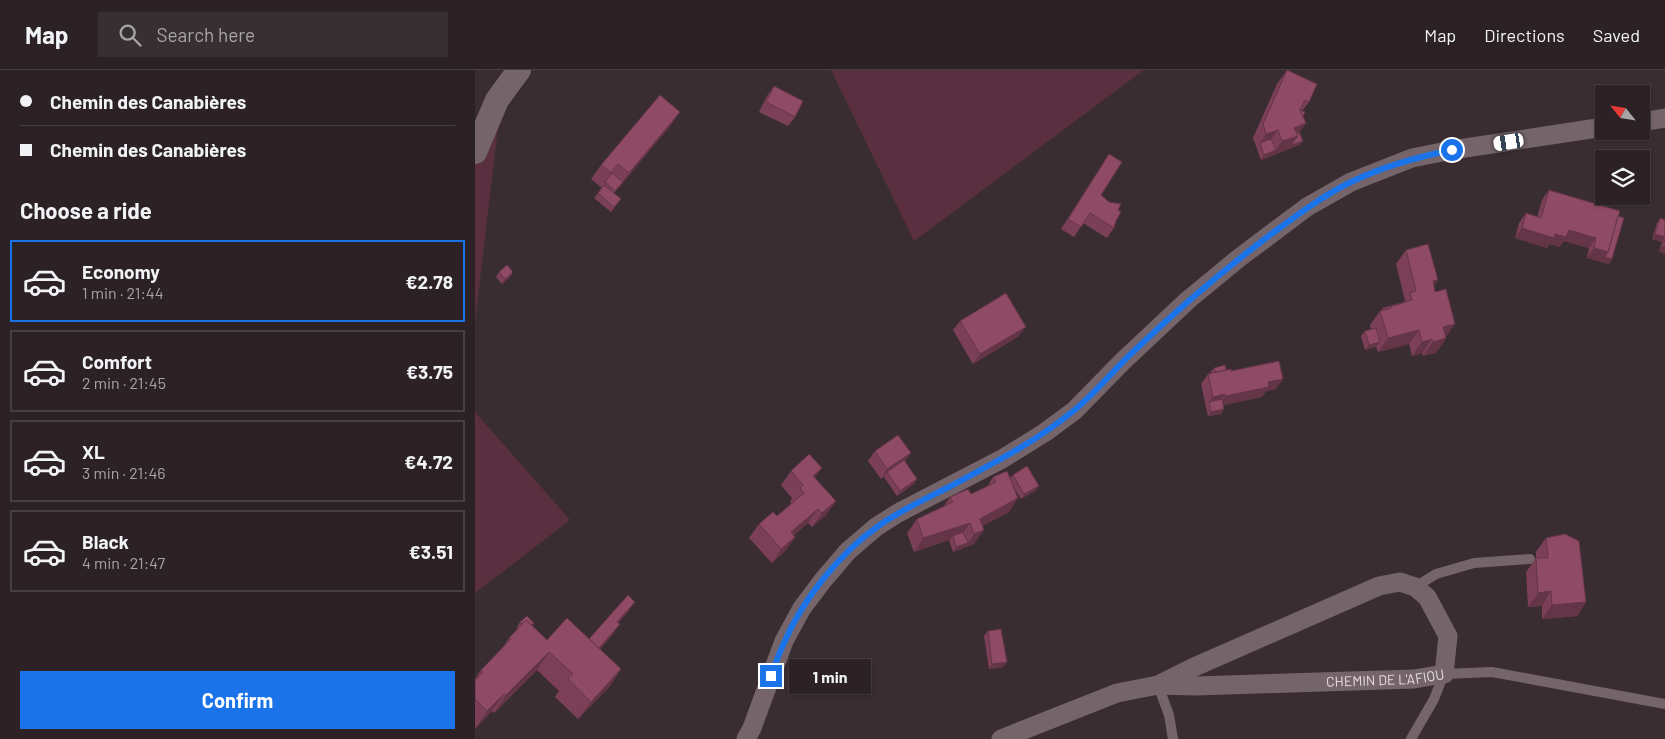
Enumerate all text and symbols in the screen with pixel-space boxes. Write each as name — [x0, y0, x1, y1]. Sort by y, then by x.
search box — [98, 12, 448, 57]
text: Map — [25, 20, 68, 49]
icon: search — [116, 21, 144, 49]
text: Search here — [156, 23, 255, 46]
text: Map — [1424, 24, 1456, 46]
text: Directions — [1484, 24, 1565, 46]
text: Saved — [1593, 24, 1640, 46]
north arrow — [1595, 85, 1650, 140]
map controls — [1595, 85, 1650, 205]
text: Chemin des Canabières — [50, 90, 246, 113]
car — [1493, 132, 1524, 152]
text: Chemin des Canabières — [50, 138, 246, 161]
route start — [1441, 139, 1463, 161]
button: layers — [1595, 150, 1650, 205]
text: Choose a ride — [20, 197, 152, 223]
icon: car — [22, 259, 67, 304]
text: Economy — [82, 260, 160, 283]
text: €2.78 — [405, 270, 453, 293]
text: 1 min · 21:44 — [82, 283, 164, 302]
icon: car — [22, 349, 67, 394]
text: Comfort — [82, 350, 152, 373]
text: €3.75 — [406, 360, 453, 383]
text: 2 min · 21:45 — [82, 373, 166, 392]
icon: car — [22, 439, 67, 484]
text: XL — [82, 440, 105, 463]
text: €4.72 — [404, 450, 453, 473]
text: 3 min · 21:46 — [82, 463, 166, 482]
icon: car — [22, 529, 67, 574]
text: Black — [82, 530, 129, 553]
text: €3.51 — [409, 540, 453, 563]
text: 4 min · 21:47 — [82, 553, 165, 572]
callout: 1 min — [789, 658, 871, 694]
route end — [760, 665, 782, 687]
street label: CHEMIN DE L'AFIOU — [1326, 665, 1445, 690]
text: 1 min — [812, 667, 848, 686]
button: Confirm — [20, 671, 455, 729]

